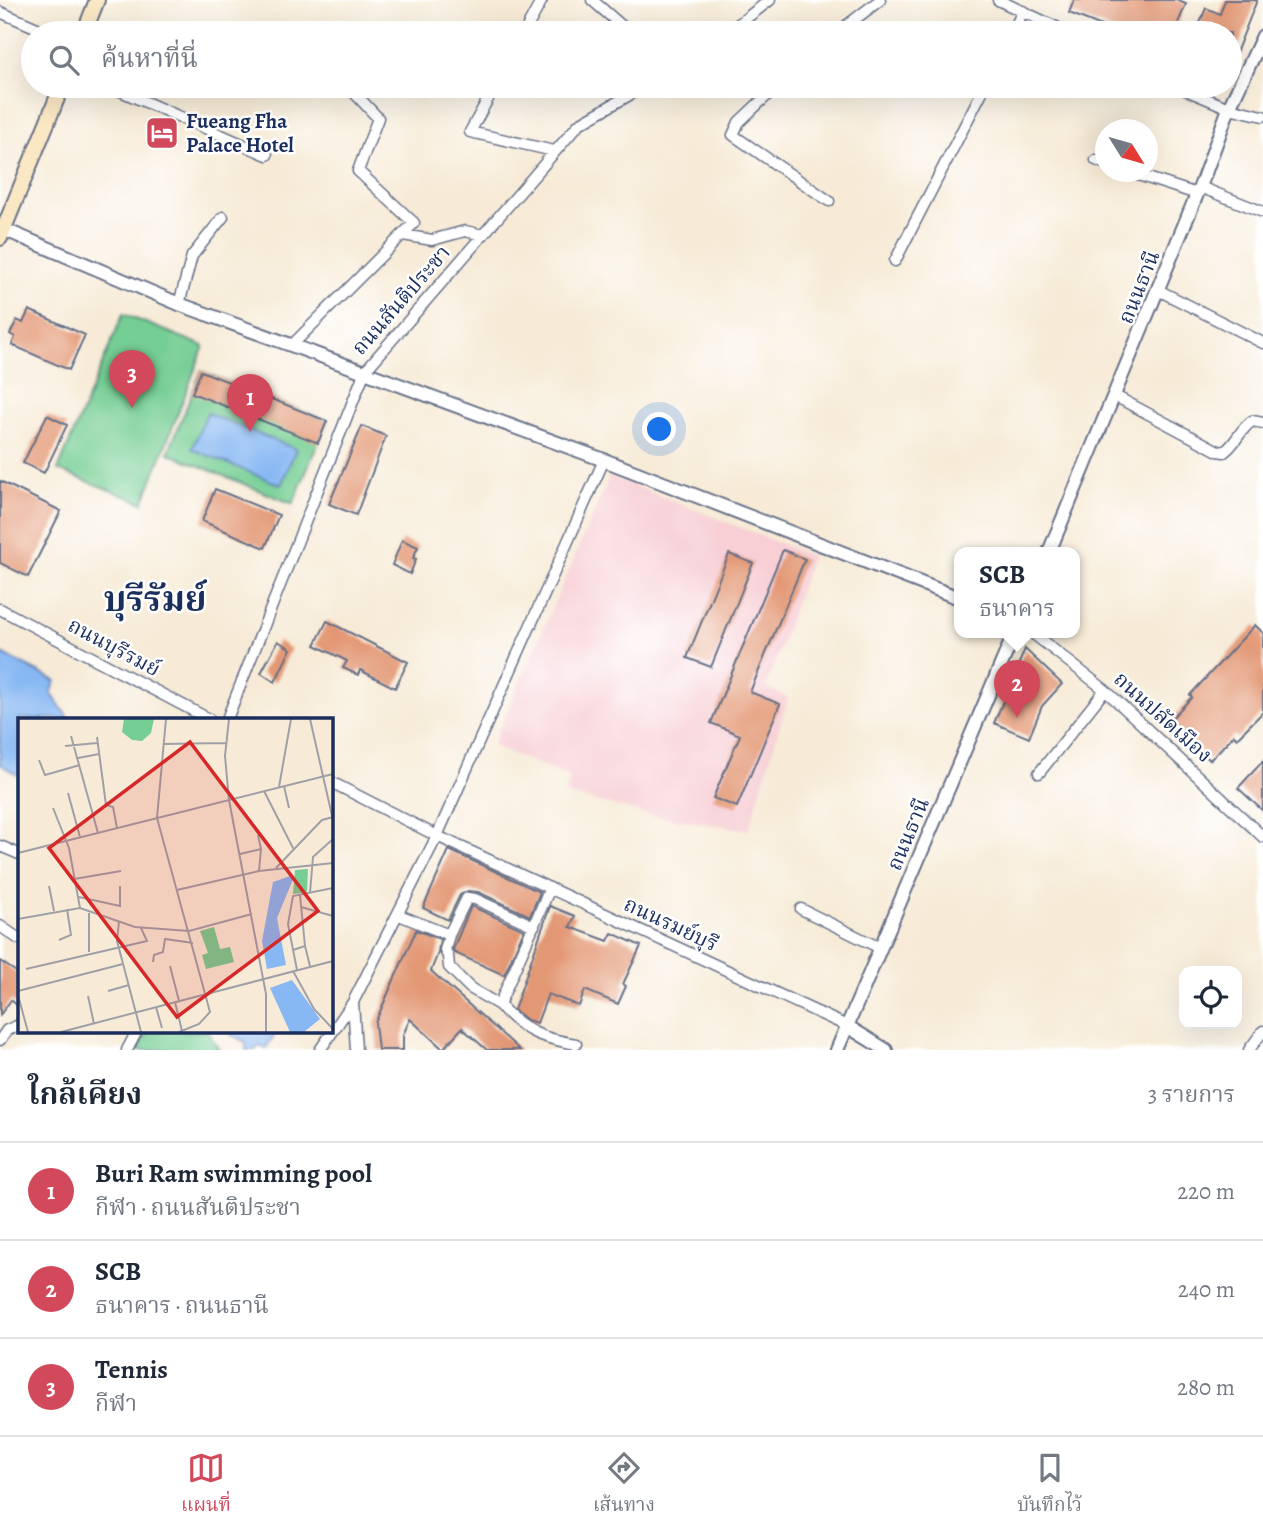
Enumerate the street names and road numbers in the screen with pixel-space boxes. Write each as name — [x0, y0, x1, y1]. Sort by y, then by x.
street label: ถนนสันติประชา — [345, 239, 457, 361]
street label: ถนนธานี — [1112, 246, 1166, 328]
street label: ถนนบุรีรมย์ — [63, 611, 165, 683]
street label: ถนนปลัดเมือง — [1108, 665, 1218, 769]
street label: ถนนธานี — [880, 793, 936, 875]
street label: ถนนรมย์บุรี — [619, 890, 723, 958]

